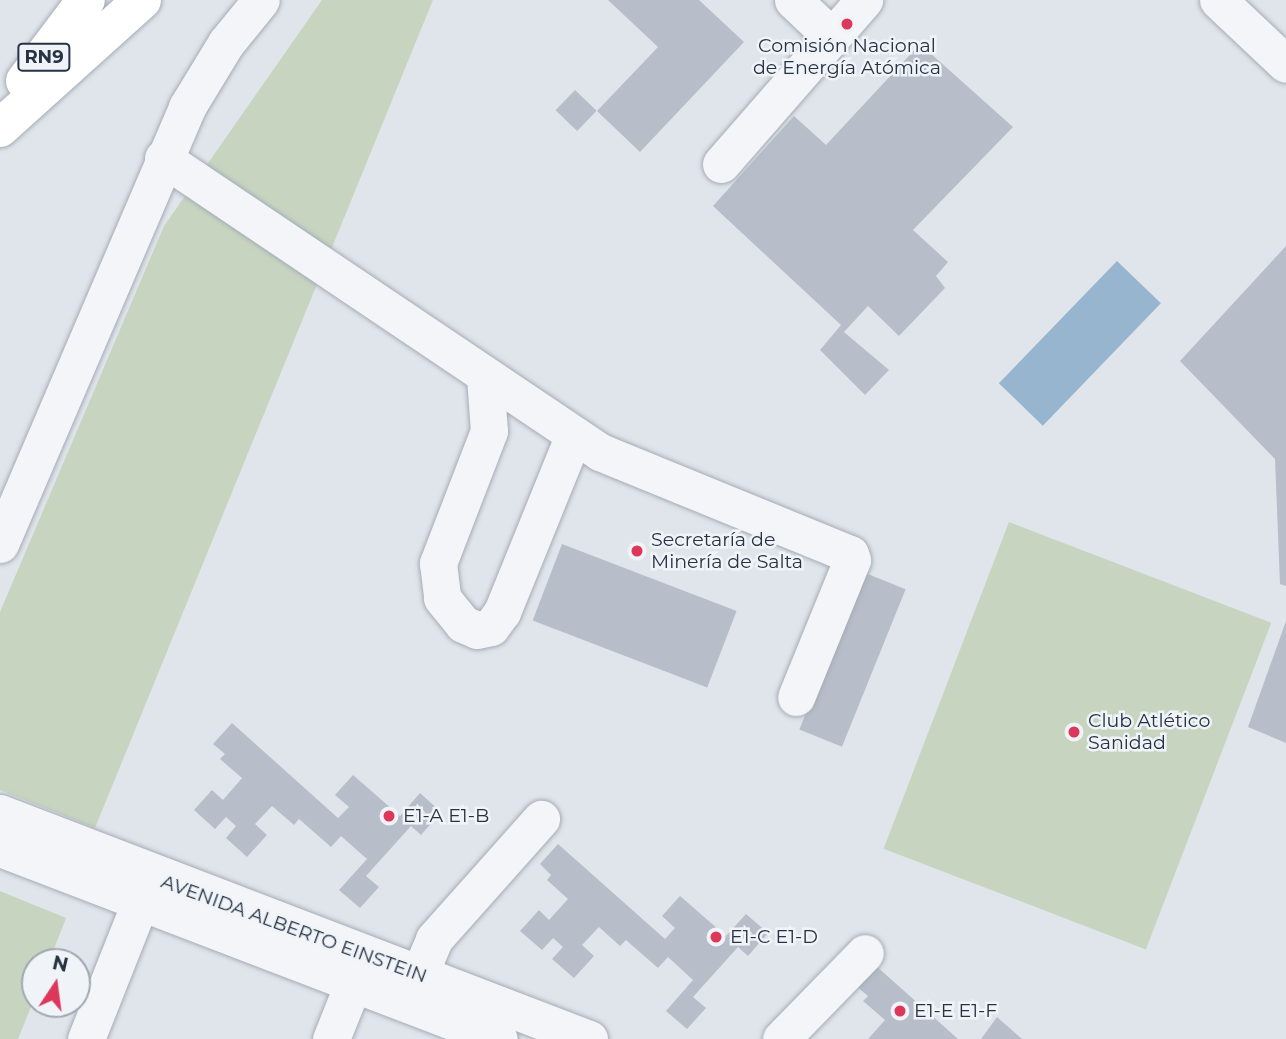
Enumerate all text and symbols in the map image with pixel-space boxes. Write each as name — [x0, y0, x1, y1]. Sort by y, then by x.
marker: Comisión Nacional de Energía Atómica — [839, 16, 855, 32]
place label: Comisión Nacional de Energía Atómica — [753, 35, 941, 79]
road number: RN9 — [16, 42, 72, 72]
place label: Secretaría de Minería de Salta — [651, 529, 803, 573]
marker: Secretaría de Minería de Salta — [629, 543, 645, 559]
place label: Club Atlético Sanidad — [1088, 710, 1210, 754]
marker: Club Atlético Sanidad — [1066, 724, 1082, 740]
place label: E1-A E1-B — [403, 805, 489, 827]
marker: E1-A E1-B — [381, 808, 397, 824]
street label: AVENIDA ALBERTO EINSTEIN — [158, 870, 430, 988]
place label: E1-C E1-D — [730, 926, 818, 948]
marker: E1-C E1-D — [708, 929, 724, 945]
north arrow — [21, 948, 91, 1018]
text: N — [50, 951, 70, 977]
place label: E1-E E1-F — [914, 1000, 997, 1022]
marker: E1-E E1-F — [892, 1003, 908, 1019]

